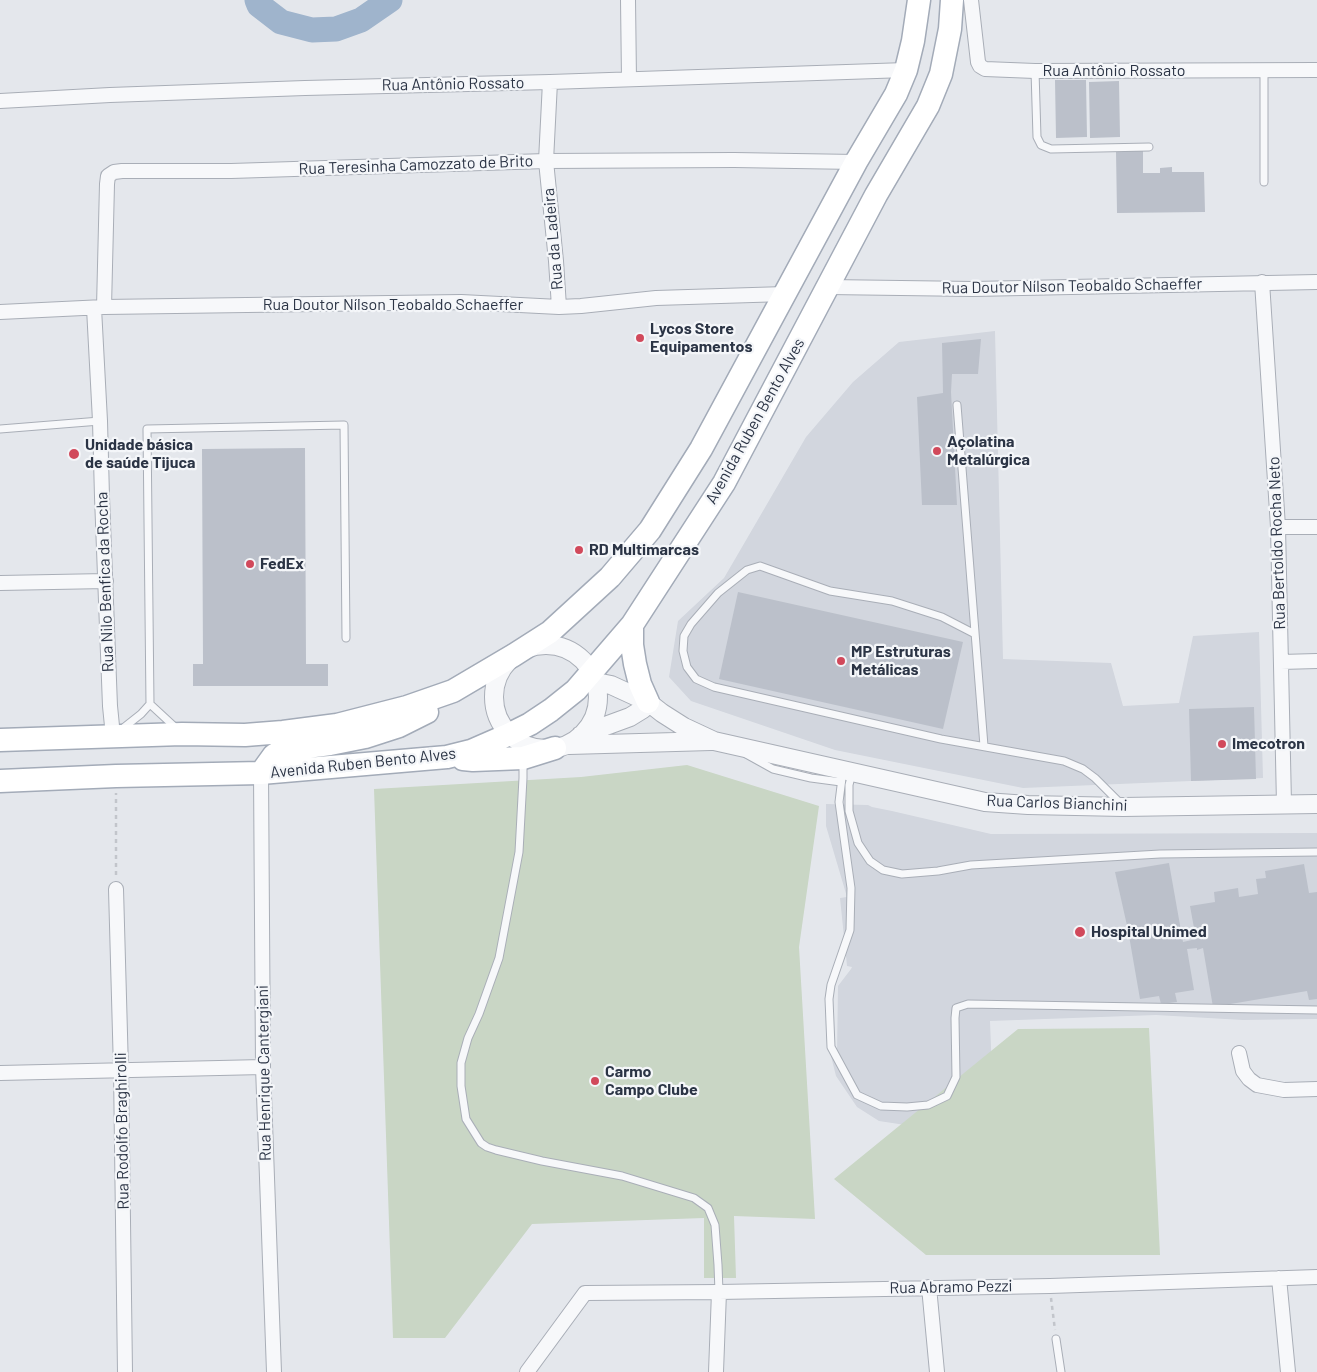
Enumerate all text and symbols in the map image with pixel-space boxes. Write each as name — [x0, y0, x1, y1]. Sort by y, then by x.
street label: Rua Antônio Rossato — [1043, 61, 1185, 81]
street label: Rua Antônio Rossato — [381, 73, 525, 95]
street label: Rua Teresinha Camozzato de Brito — [298, 151, 534, 179]
street label: Rua da Ladeira — [539, 187, 567, 291]
street label: Rua Doutor Nílson Teobaldo Schaeffer — [941, 274, 1203, 298]
street label: Rua Doutor Nílson Teobaldo Schaeffer — [263, 295, 523, 315]
place label: Lycos Store Equipamentos — [650, 319, 752, 357]
marker: Lycos Store Equipamentos — [634, 332, 646, 344]
street label: Avenida Ruben Bento Alves — [701, 335, 809, 507]
place label: Açolatina Metalúrgica — [947, 432, 1030, 470]
place label: Unidade básica de saúde Tijuca — [85, 435, 195, 473]
marker: Açolatina Metalúrgica — [931, 445, 943, 457]
marker: Unidade básica de saúde Tijuca — [67, 447, 81, 461]
street label: Rua Bertoldo Rocha Neto — [1264, 456, 1290, 630]
street label: Rua Nilo Benfica da Rocha — [92, 491, 118, 673]
place label: RD Multimarcas — [589, 540, 699, 560]
marker: RD Multimarcas — [573, 544, 585, 556]
place label: FedEx — [260, 554, 304, 574]
marker: FedEx — [244, 558, 256, 570]
place label: MP Estruturas Metálicas — [851, 642, 951, 680]
marker: MP Estruturas Metálicas — [835, 655, 847, 667]
place label: Imecotron — [1232, 734, 1305, 754]
marker: Imecotron — [1216, 738, 1228, 750]
street label: Avenida Ruben Bento Alves — [269, 744, 457, 782]
street label: Rua Carlos Bianchini — [986, 791, 1128, 815]
place label: Hospital Unimed — [1091, 922, 1207, 942]
marker: Hospital Unimed — [1073, 925, 1087, 939]
street label: Rua Henrique Cantergiani — [253, 985, 275, 1161]
street label: Rua Rodolfo Braghirolli — [111, 1052, 133, 1210]
place label: Carmo Campo Clube — [605, 1062, 698, 1100]
marker: Carmo Campo Clube — [589, 1075, 601, 1087]
street label: Rua Abramo Pezzi — [889, 1276, 1013, 1298]

